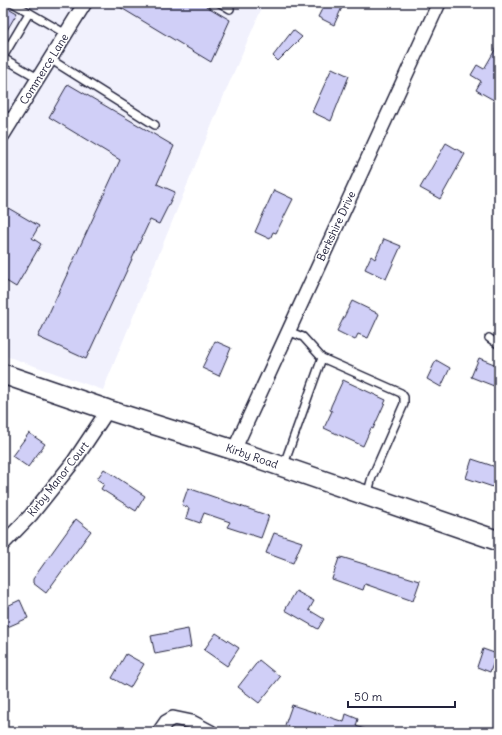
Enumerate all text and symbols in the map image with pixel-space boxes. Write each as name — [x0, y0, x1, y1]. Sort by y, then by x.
street label: Commerce Lane — [17, 31, 72, 107]
street label: Berkshire Drive — [314, 189, 358, 263]
street label: Kirby Manor Court — [24, 438, 92, 519]
street label: Kirby Road — [224, 441, 281, 472]
scale bar — [348, 683, 455, 709]
text: 50 m — [354, 689, 383, 704]

